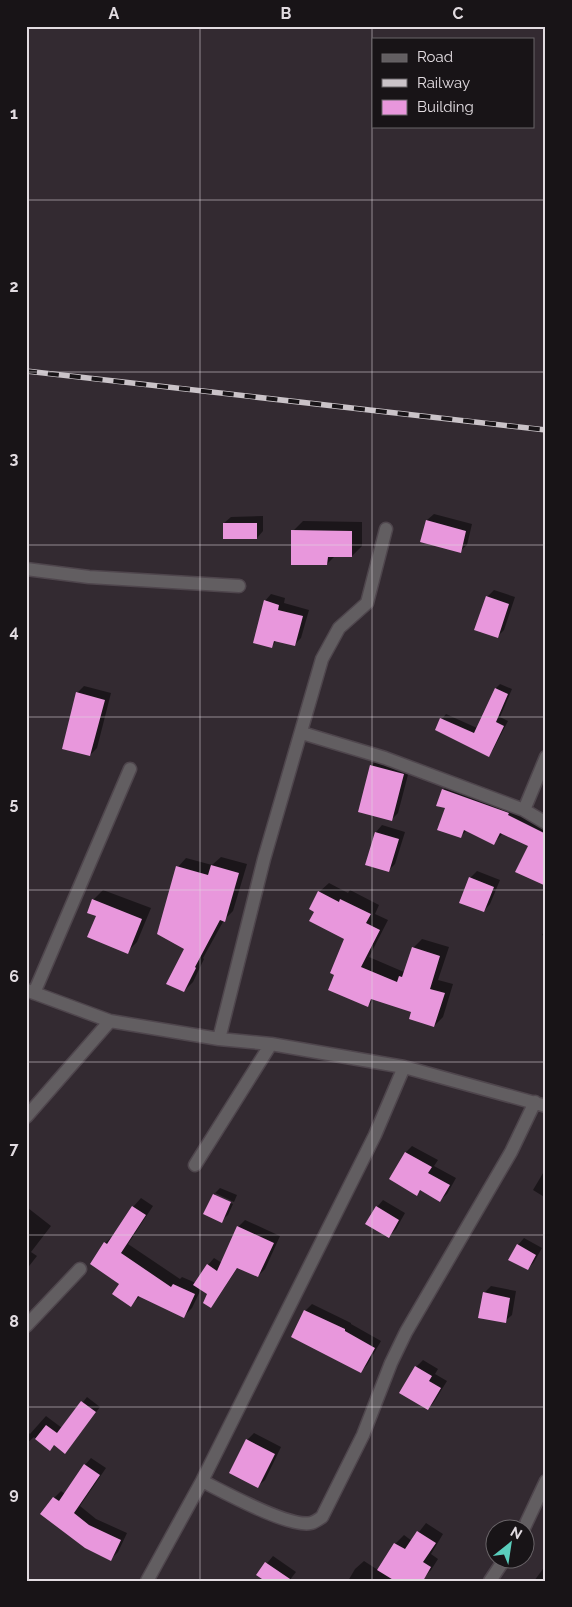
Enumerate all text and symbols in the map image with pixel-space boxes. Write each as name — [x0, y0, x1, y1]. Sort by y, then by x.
text: A — [109, 4, 120, 23]
text: B — [281, 4, 292, 23]
text: C — [453, 4, 464, 23]
legend — [372, 38, 534, 128]
text: Road — [417, 48, 453, 66]
text: Railway — [417, 74, 470, 92]
text: Building — [417, 98, 474, 116]
text: 1 — [10, 104, 18, 123]
text: 2 — [9, 277, 19, 296]
text: 3 — [10, 449, 19, 468]
text: 4 — [9, 622, 19, 641]
text: 5 — [10, 794, 19, 813]
text: 6 — [9, 967, 19, 986]
text: 7 — [10, 1139, 19, 1158]
text: 8 — [9, 1312, 19, 1331]
text: 9 — [9, 1484, 19, 1503]
north arrow — [484, 1520, 534, 1570]
text: N — [508, 1523, 525, 1542]

